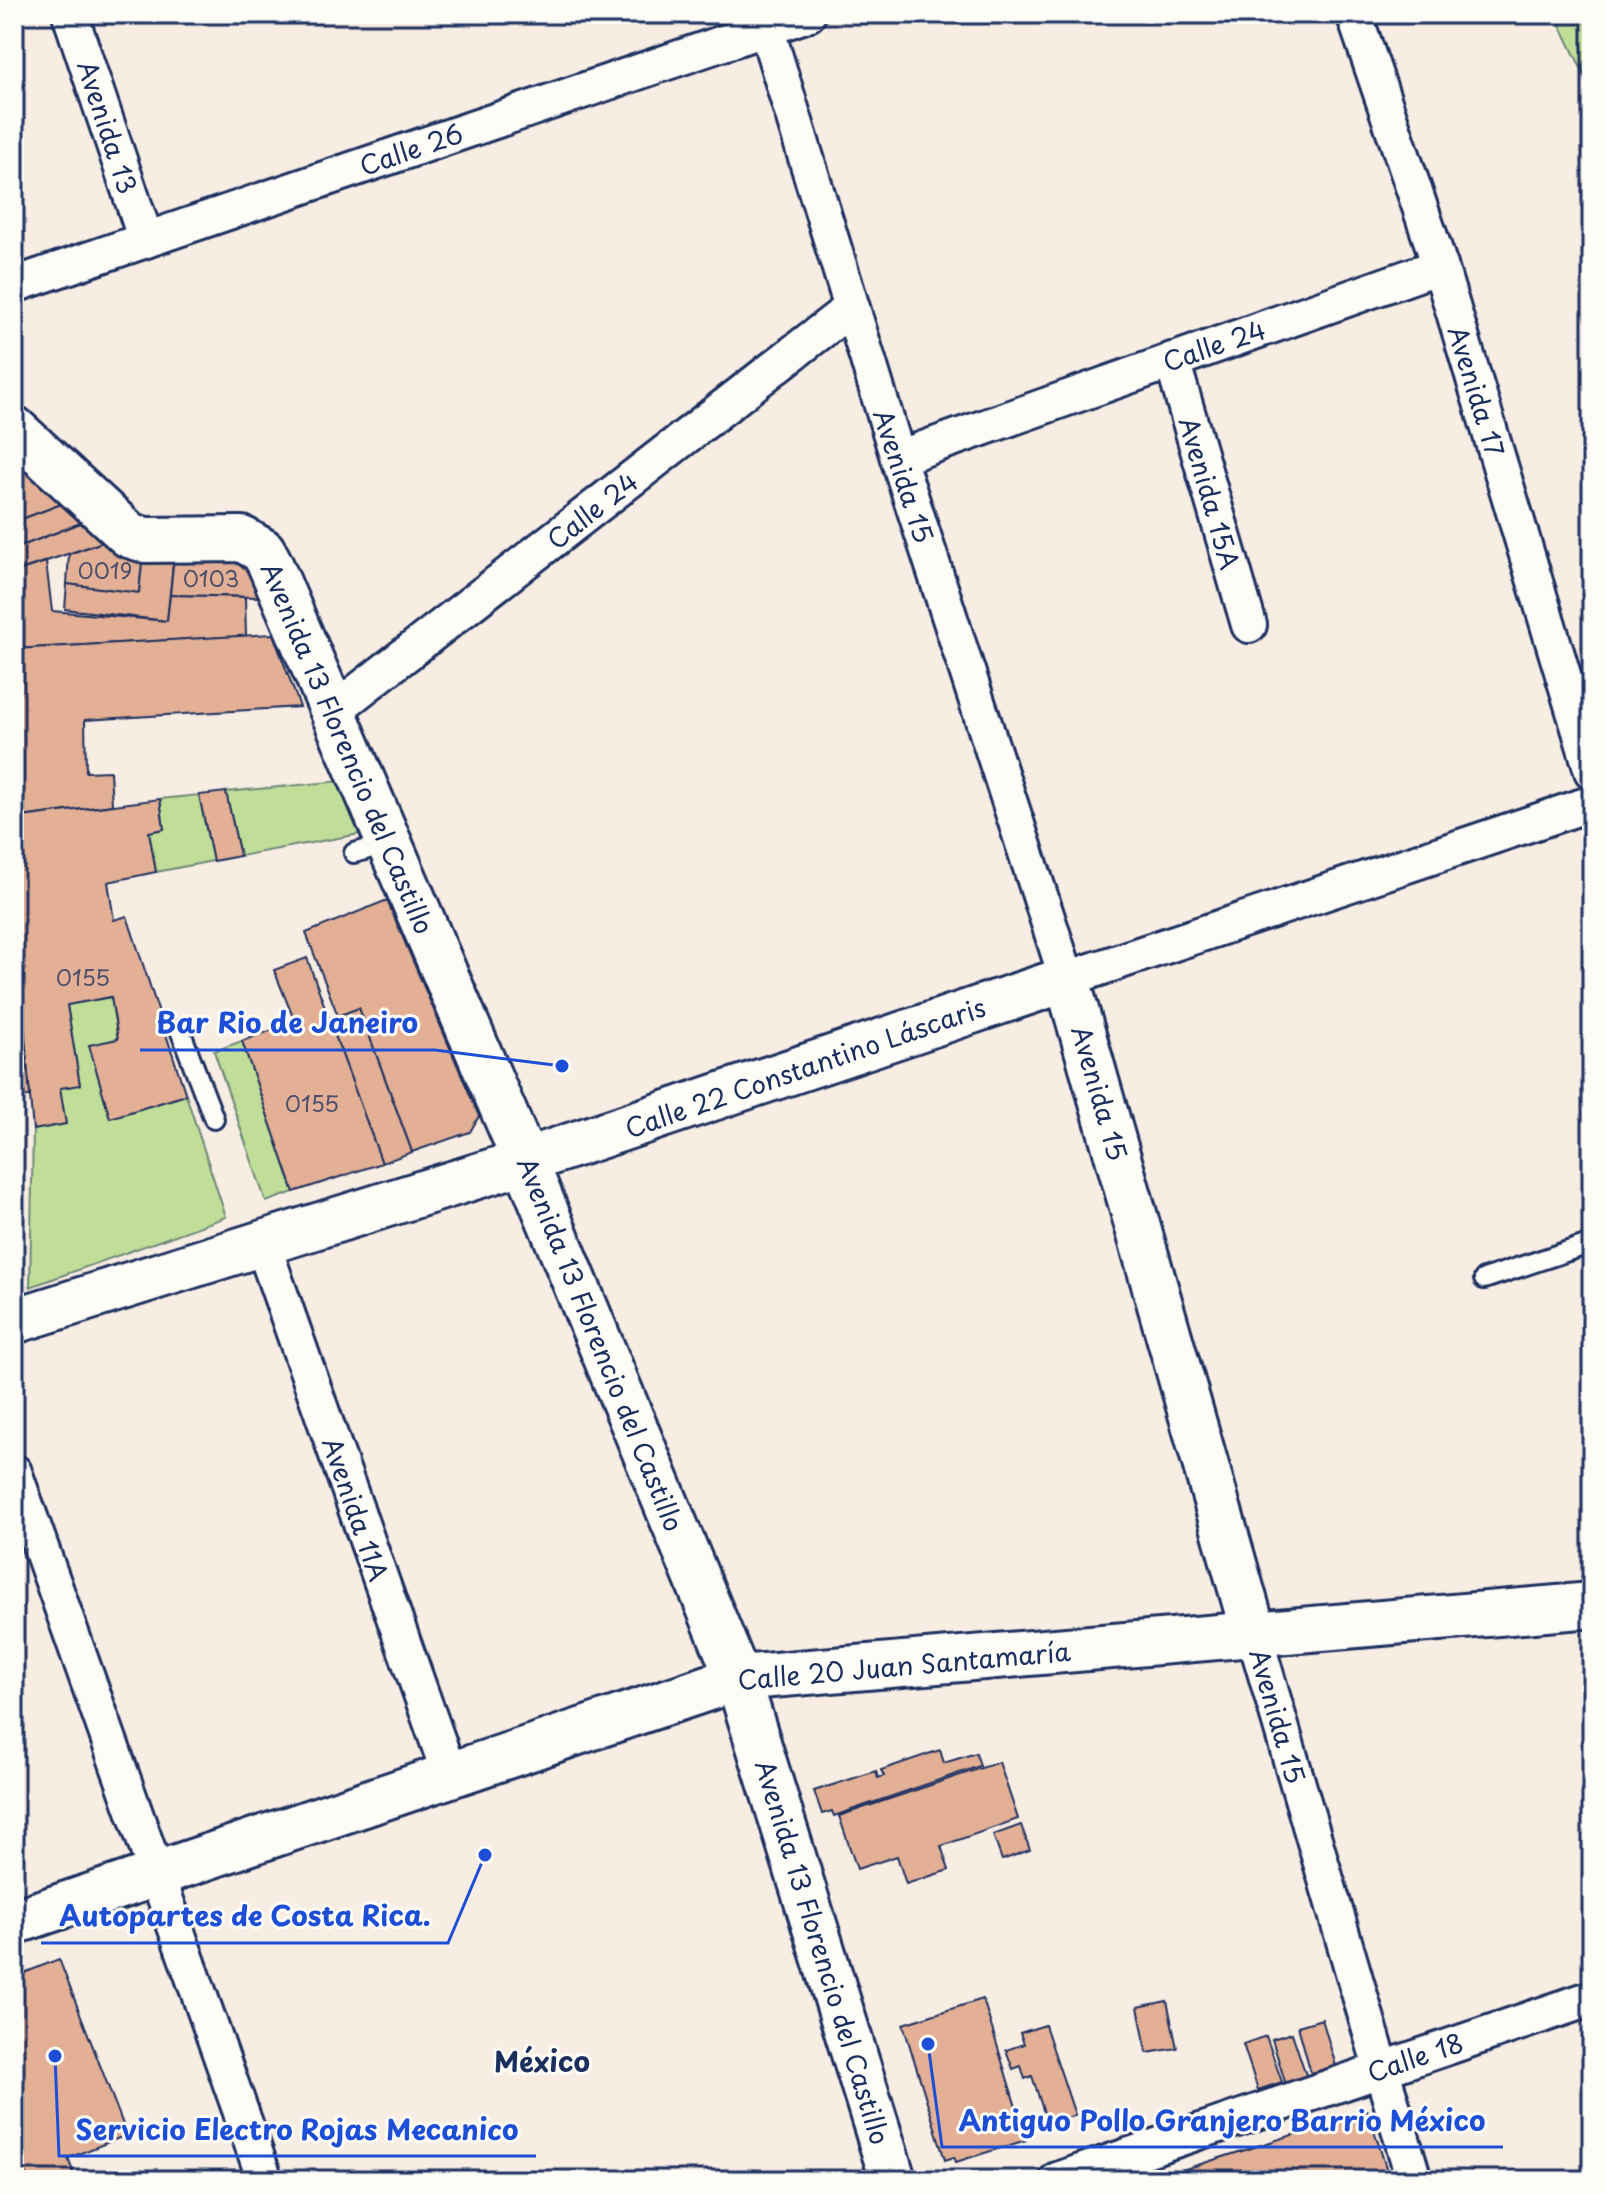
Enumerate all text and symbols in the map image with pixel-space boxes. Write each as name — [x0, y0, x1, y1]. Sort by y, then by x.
street label: Avenida 13 — [68, 55, 148, 199]
street label: Calle 26 — [354, 113, 468, 185]
street label: Calle 24 — [1157, 309, 1271, 381]
street label: Avenida 17 — [1439, 321, 1515, 461]
street label: Avenida 15 — [864, 404, 944, 548]
street label: Avenida 15A — [1170, 412, 1250, 574]
street label: Calle 24 — [538, 462, 646, 558]
house number: 0019 — [78, 553, 132, 586]
street label: Avenida 13 Florencio del Castillo — [252, 556, 444, 940]
house number: 0103 — [183, 561, 239, 594]
house number: 0155 — [56, 960, 110, 993]
street label: Calle 22 Constantino Láscaris — [619, 987, 991, 1147]
callout: Bar Rio de Janeiro — [140, 998, 435, 1050]
text: Bar Rio de Janeiro — [156, 1000, 418, 1043]
street label: Avenida 15 — [1062, 1021, 1138, 1165]
house number: 0155 — [285, 1086, 339, 1119]
street label: Avenida 13 Florencio del Castillo — [508, 1151, 694, 1537]
street label: Avenida 11A — [313, 1432, 399, 1586]
street label: Calle 20 Juan Santamaría — [736, 1631, 1073, 1699]
street label: Avenida 15 — [1240, 1644, 1316, 1788]
street label: Avenida 13 Florencio del Castillo — [746, 1755, 900, 2149]
callout: Autopartes de Costa Rica. — [41, 1891, 448, 1943]
text: Autopartes de Costa Rica. — [59, 1893, 431, 1936]
street label: Calle 18 — [1362, 2022, 1468, 2092]
district label: México — [494, 2039, 590, 2082]
callout: Antiguo Pollo Granjero Barrio México — [942, 2095, 1503, 2147]
text: Antiguo Pollo Granjero Barrio México — [959, 2098, 1485, 2141]
callout: Servicio Electro Rojas Mecanico — [59, 2104, 536, 2156]
text: Servicio Electro Rojas Mecanico — [76, 2107, 518, 2150]

